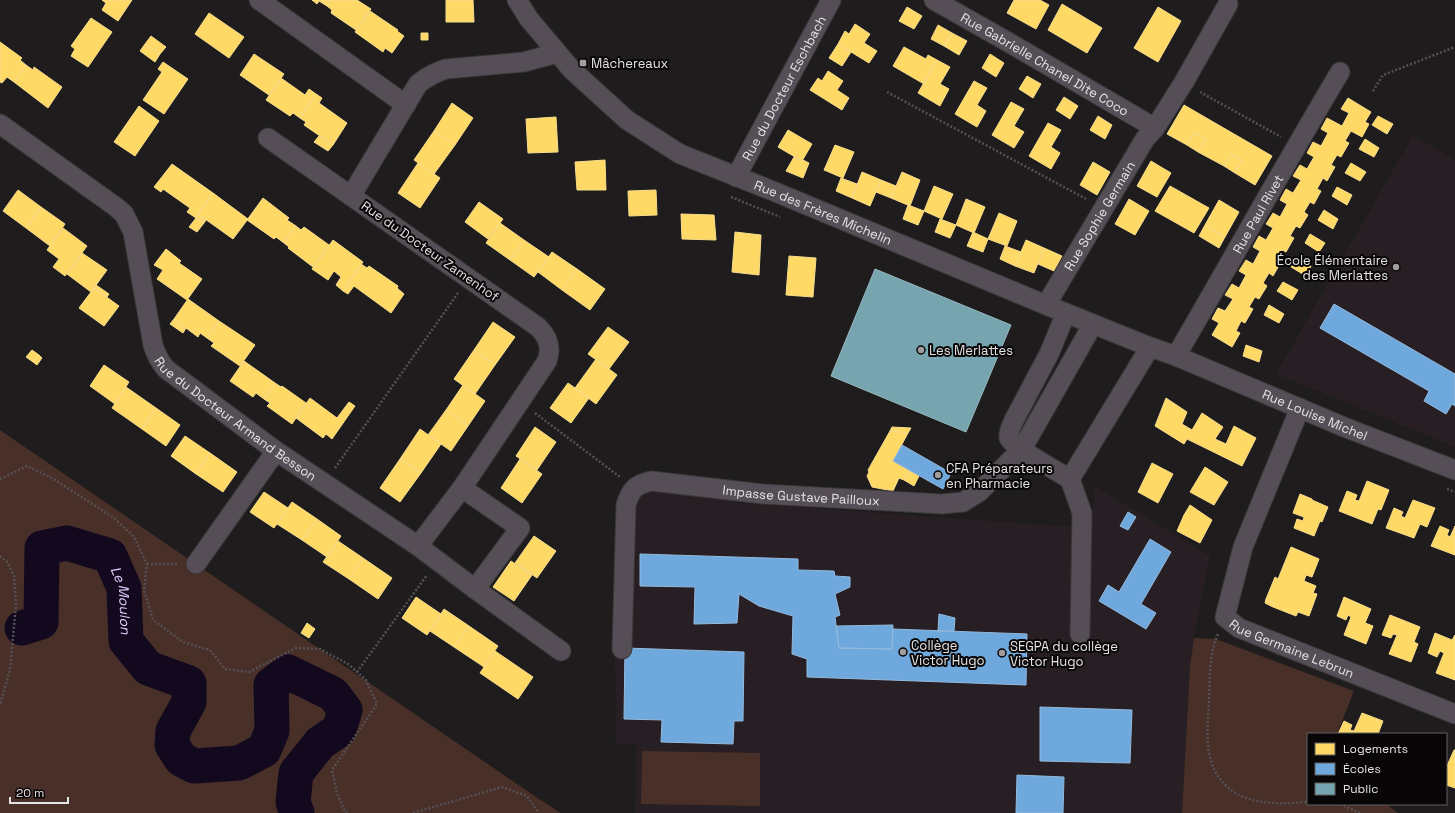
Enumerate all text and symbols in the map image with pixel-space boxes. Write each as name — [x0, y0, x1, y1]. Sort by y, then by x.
street label: Rue Gabrielle Chanel Dite Coco — [958, 8, 1132, 119]
street label: Rue du Docteur Eschbach — [738, 13, 830, 163]
place label: Mâchereaux — [591, 55, 669, 72]
marker: Mâchereaux — [578, 58, 588, 68]
street label: Rue Sophie Germain — [1060, 158, 1139, 274]
street label: Rue Paul Rivet — [1228, 171, 1287, 256]
street label: Rue des Frères Michelin — [752, 176, 895, 248]
street label: Rue du Docteur Zamenhof — [358, 197, 502, 305]
place label: École Élémentaire des Merlattes — [1277, 252, 1388, 284]
marker: École Élémentaire des Merlattes — [1391, 262, 1401, 272]
place label: Les Merlattes — [929, 342, 1013, 359]
marker: Les Merlattes — [916, 345, 926, 355]
street label: Rue du Docteur Armand Besson — [151, 353, 320, 484]
street label: Rue Louise Michel — [1260, 385, 1370, 444]
place label: CFA Préparateurs en Pharmacie — [946, 460, 1053, 492]
marker: CFA Préparateurs en Pharmacie — [933, 470, 943, 480]
street label: Impasse Gustave Pailloux — [722, 481, 880, 509]
water label: Le Moulon — [107, 563, 135, 635]
street label: Rue Germaine Lebrun — [1226, 615, 1357, 682]
place label: Collège Victor Hugo — [911, 637, 985, 669]
place label: SEGPA du collège Victor Hugo — [1010, 638, 1118, 670]
marker: Collège Victor Hugo — [898, 647, 908, 657]
marker: SEGPA du collège Victor Hugo — [997, 648, 1007, 658]
legend — [1307, 733, 1447, 805]
text: Logements — [1343, 741, 1408, 757]
text: Écoles — [1343, 761, 1381, 777]
scale bar — [10, 779, 68, 805]
text: Public — [1343, 781, 1378, 797]
text: 20 m — [16, 785, 44, 801]

